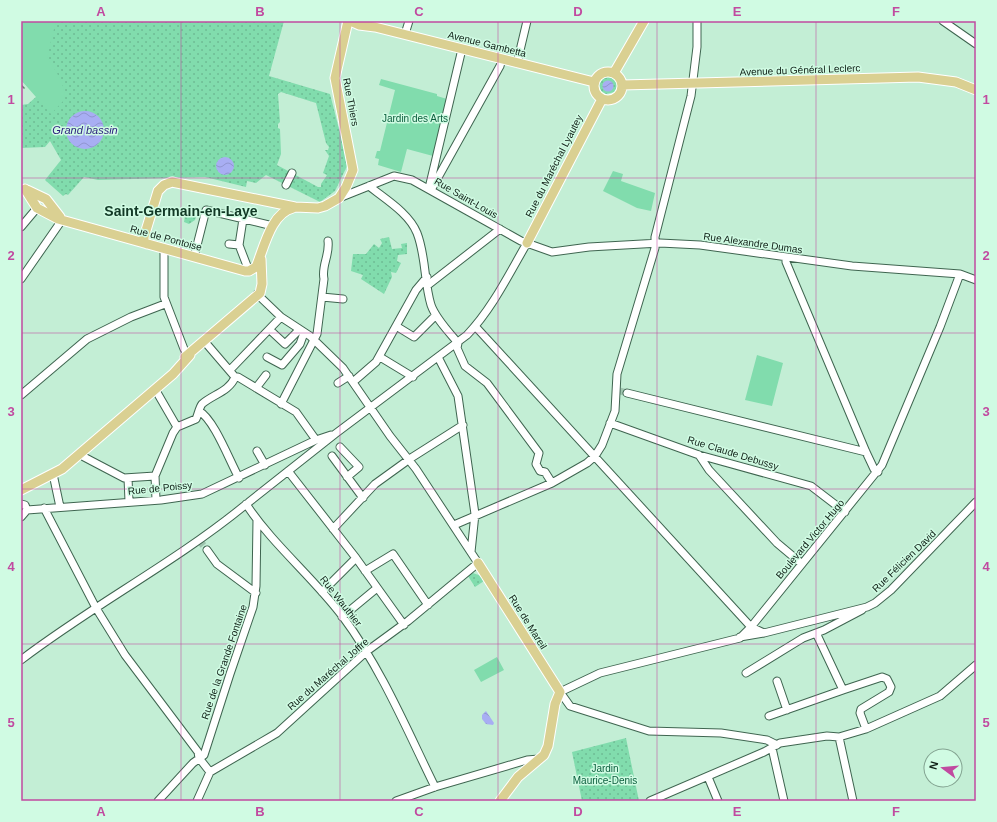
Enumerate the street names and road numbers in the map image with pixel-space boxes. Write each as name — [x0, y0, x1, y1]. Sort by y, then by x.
street label: Avenue Gambetta — [447, 29, 528, 59]
street label: Avenue du Général Leclerc — [739, 62, 861, 78]
street label: Rue Thiers — [341, 77, 361, 127]
street label: Rue du Maréchal Lyautey — [523, 113, 585, 219]
street label: Rue Saint-Louis — [432, 175, 500, 221]
street label: Rue de Pontoise — [129, 223, 204, 253]
street label: Rue Alexandre Dumas — [703, 231, 803, 255]
street label: Rue Claude Debussy — [686, 434, 780, 472]
street label: Rue de Poissy — [127, 479, 193, 497]
street label: Boulevard Victor Hugo — [774, 497, 847, 581]
street label: Rue Félicien David — [870, 528, 938, 594]
street label: Rue Wauthier — [318, 574, 364, 629]
street label: Rue de Mareil — [507, 593, 549, 651]
street label: Rue de la Grande Fontaine — [199, 603, 249, 721]
street label: Rue du Maréchal Joffre — [285, 636, 371, 712]

